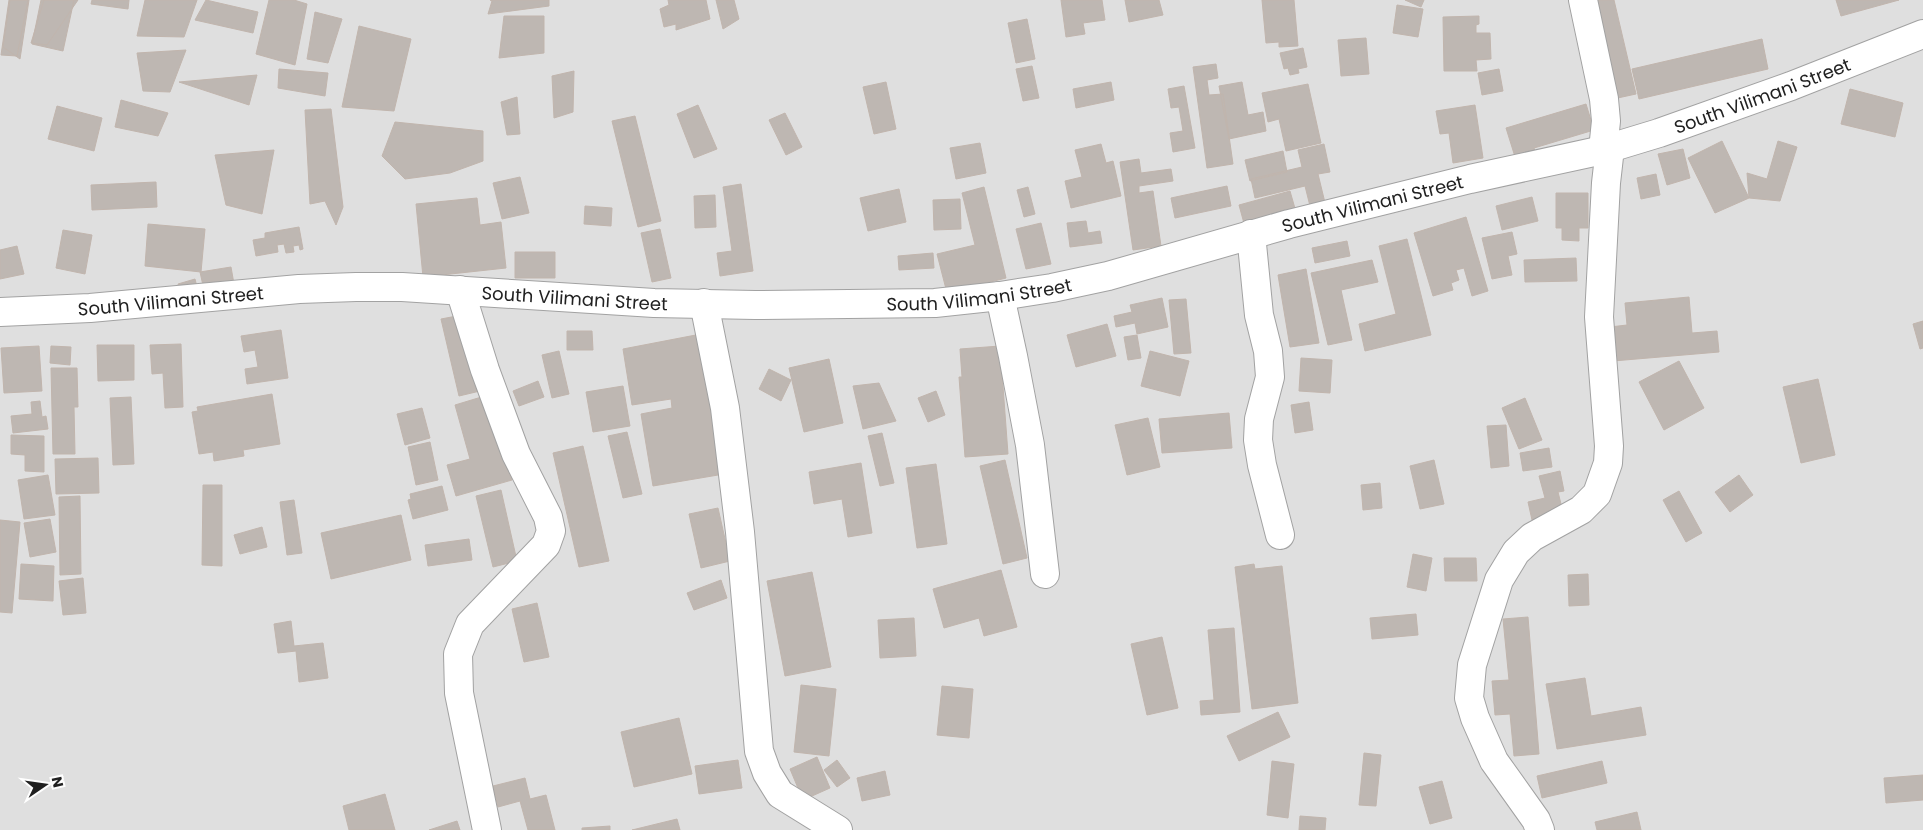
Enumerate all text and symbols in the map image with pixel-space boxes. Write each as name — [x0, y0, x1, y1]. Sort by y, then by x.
street label: South Vilimani Street — [1670, 51, 1854, 139]
street label: South Vilimani Street — [1279, 169, 1466, 238]
street label: South Vilimani Street — [886, 272, 1074, 316]
street label: South Vilimani Street — [77, 280, 264, 321]
street label: South Vilimani Street — [481, 280, 668, 316]
north arrow — [20, 760, 70, 810]
text: N — [47, 775, 69, 789]

